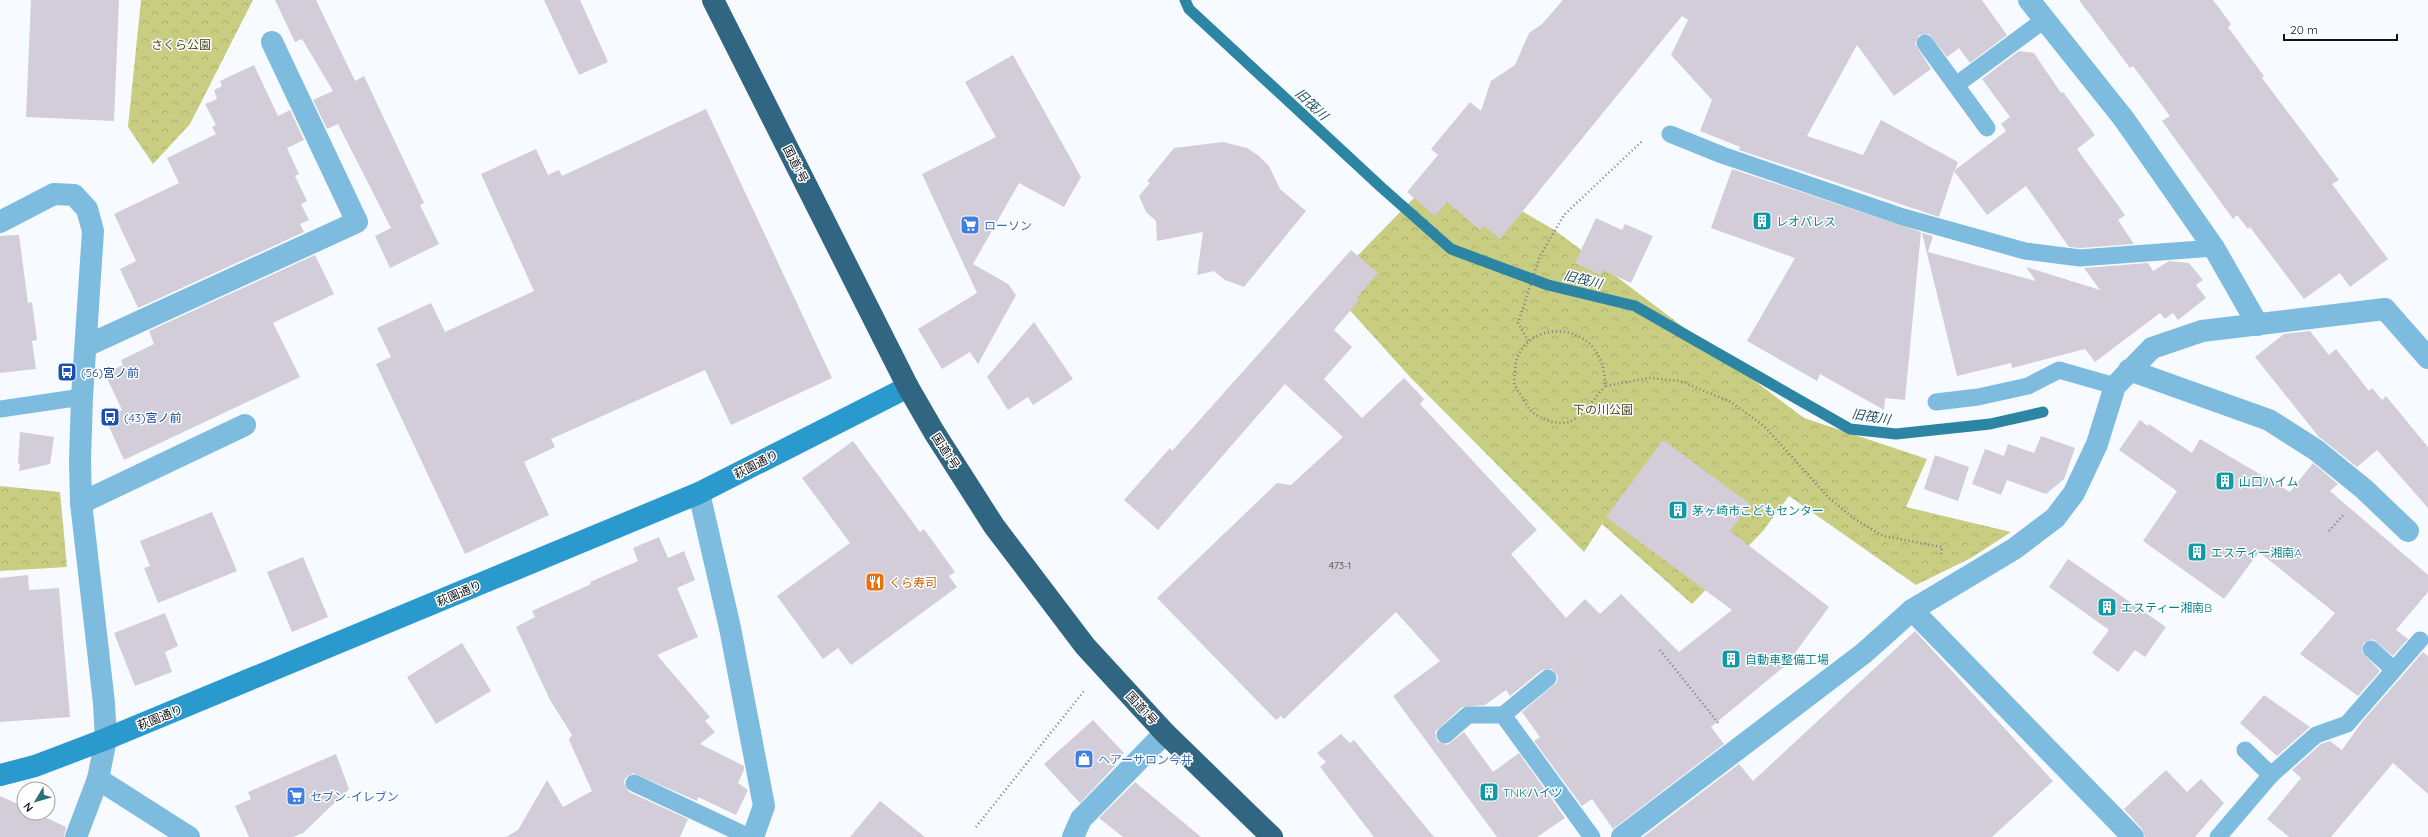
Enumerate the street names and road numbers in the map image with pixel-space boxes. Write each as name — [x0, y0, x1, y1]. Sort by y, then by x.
street label: 国道1号 — [780, 143, 812, 185]
street label: 国道1号 — [929, 430, 963, 472]
street label: 萩園通り — [731, 446, 781, 482]
street label: 萩園通り — [434, 577, 484, 609]
street label: 国道1号 — [1123, 688, 1161, 728]
street label: 萩園通り — [135, 701, 185, 733]

